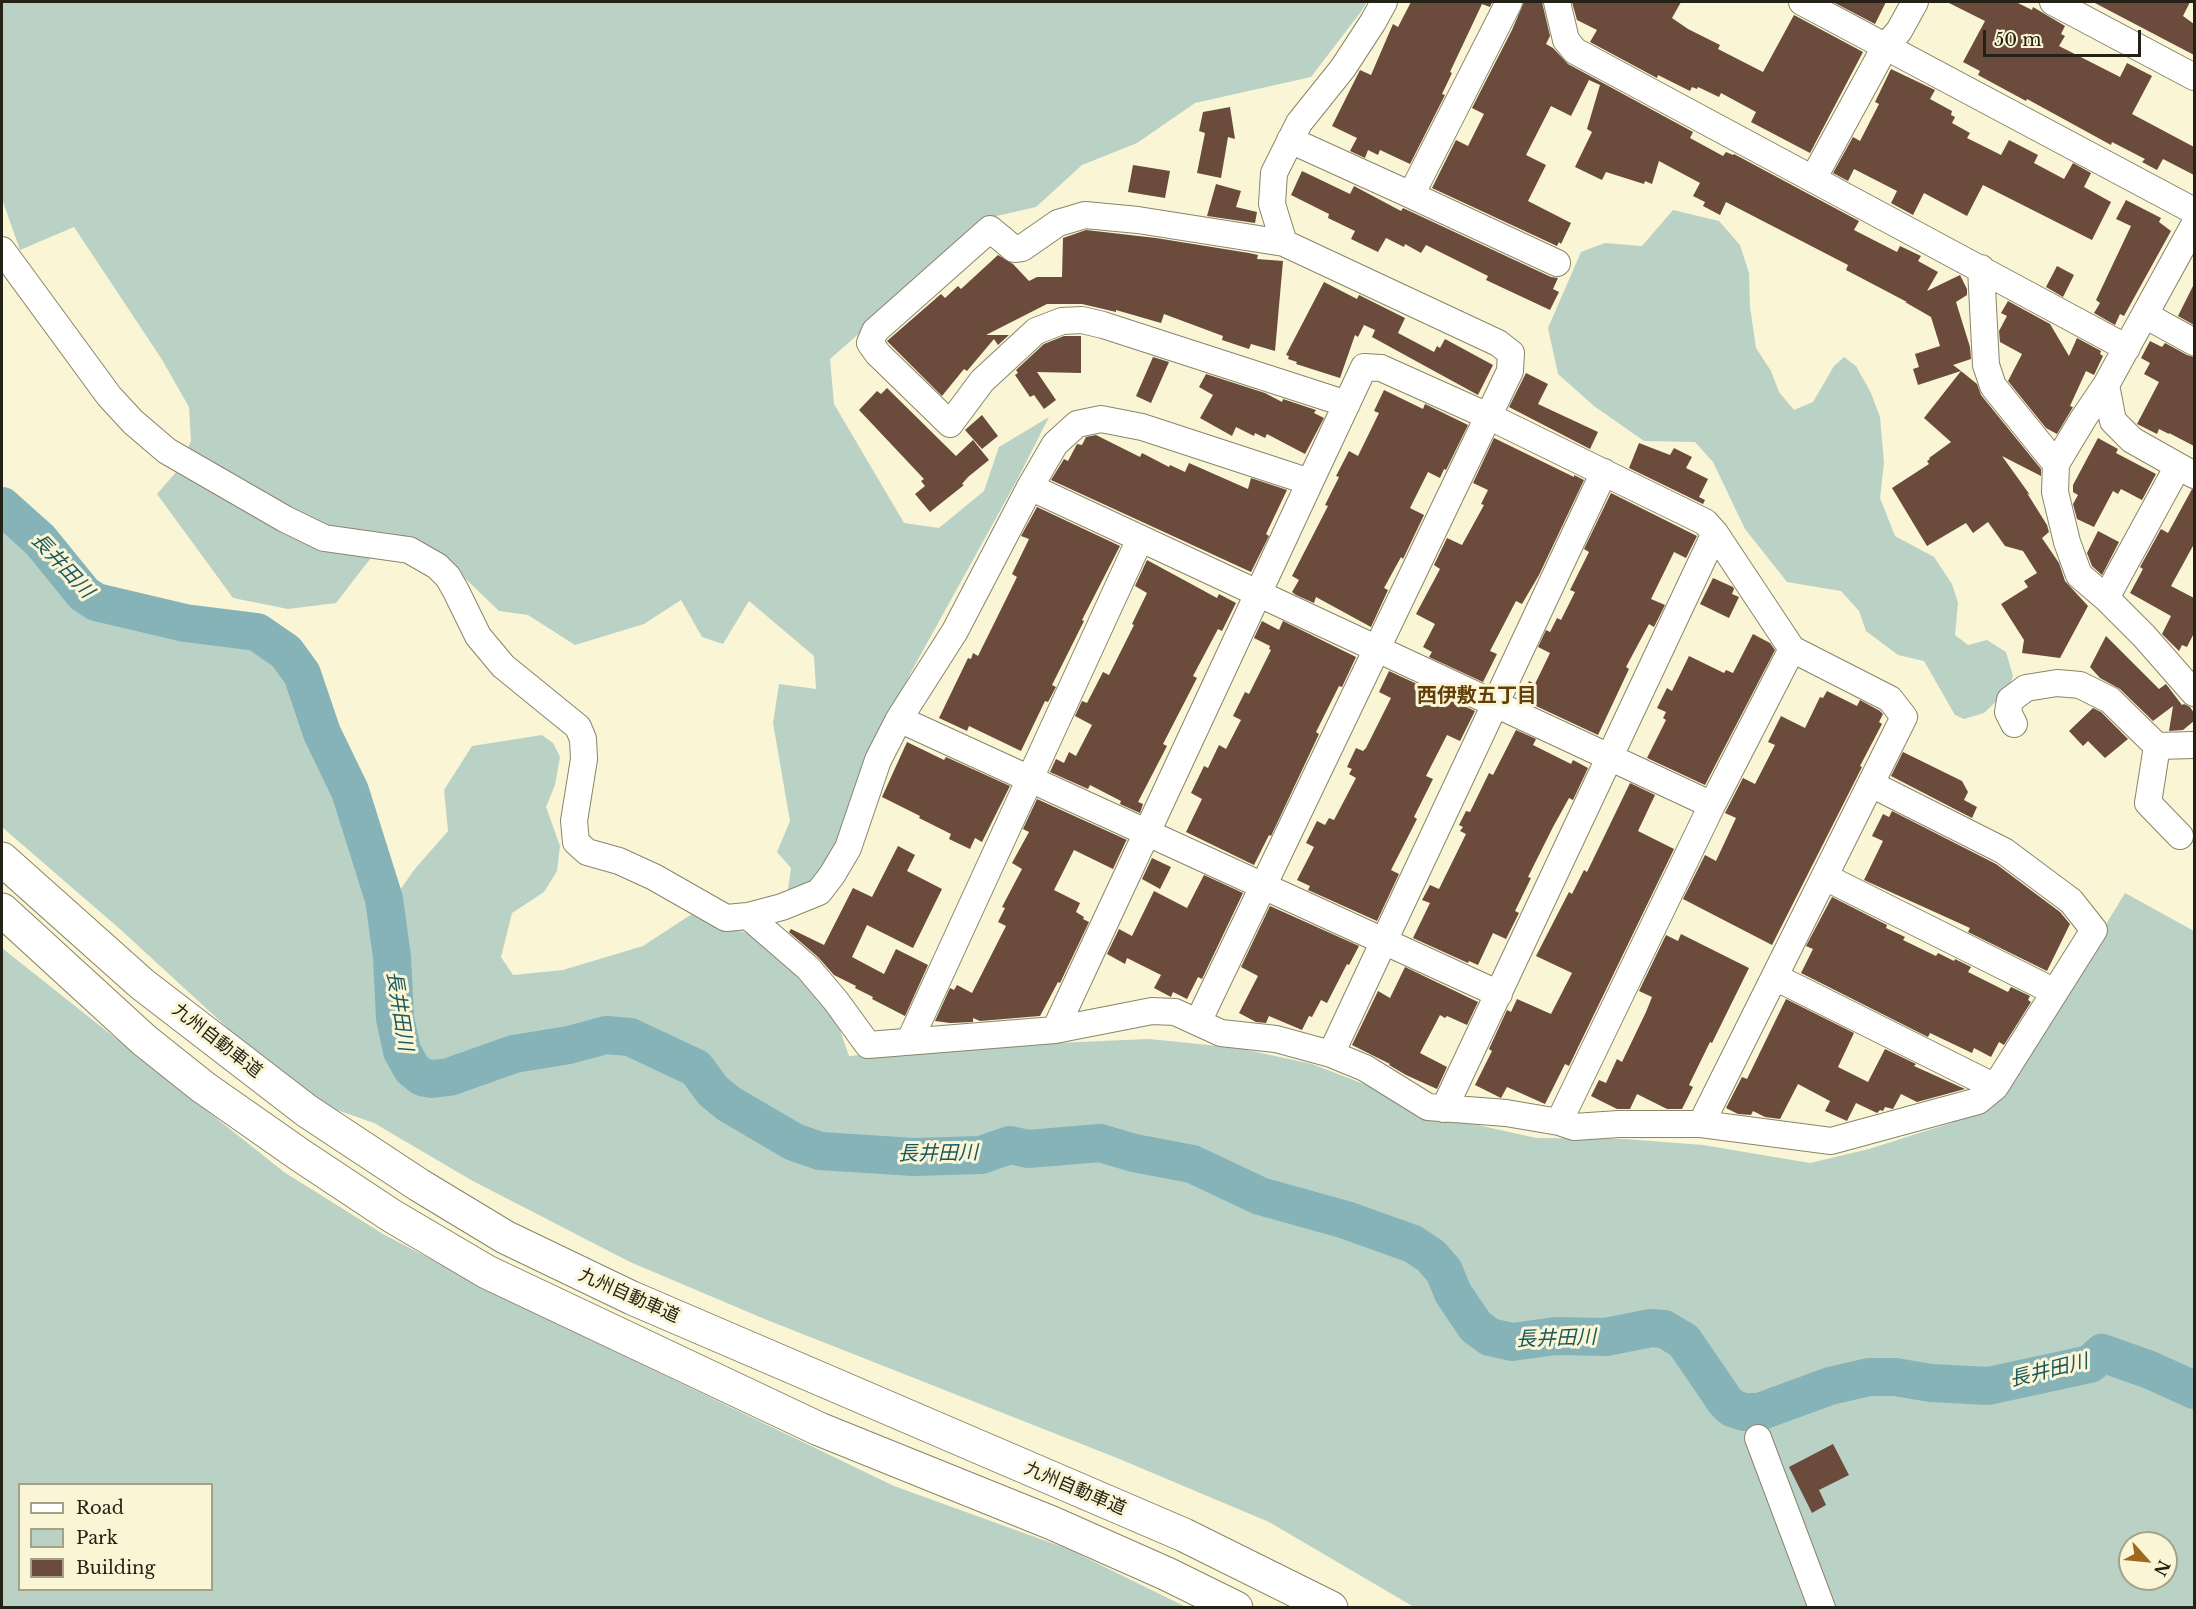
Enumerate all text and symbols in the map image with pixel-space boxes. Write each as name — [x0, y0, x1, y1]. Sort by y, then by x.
scale bar — [1986, 18, 2144, 56]
text: 50 m — [1994, 29, 2042, 51]
water label: 長井田川 — [26, 529, 98, 603]
district label: 西伊敷五丁目 — [1417, 684, 1537, 708]
water label: 長井田川 — [381, 970, 417, 1052]
street label: 九州自動車道 — [168, 999, 266, 1083]
water label: 長井田川 — [898, 1141, 978, 1167]
street label: 九州自動車道 — [575, 1264, 683, 1328]
water label: 長井田川 — [1516, 1326, 1596, 1352]
water label: 長井田川 — [2007, 1350, 2091, 1392]
street label: 九州自動車道 — [1021, 1458, 1129, 1520]
legend — [18, 1483, 213, 1591]
text: Road — [76, 1497, 124, 1519]
text: Park — [76, 1527, 118, 1549]
north arrow — [2118, 1531, 2178, 1591]
text: Building — [76, 1557, 155, 1579]
text: N — [2150, 1557, 2175, 1580]

